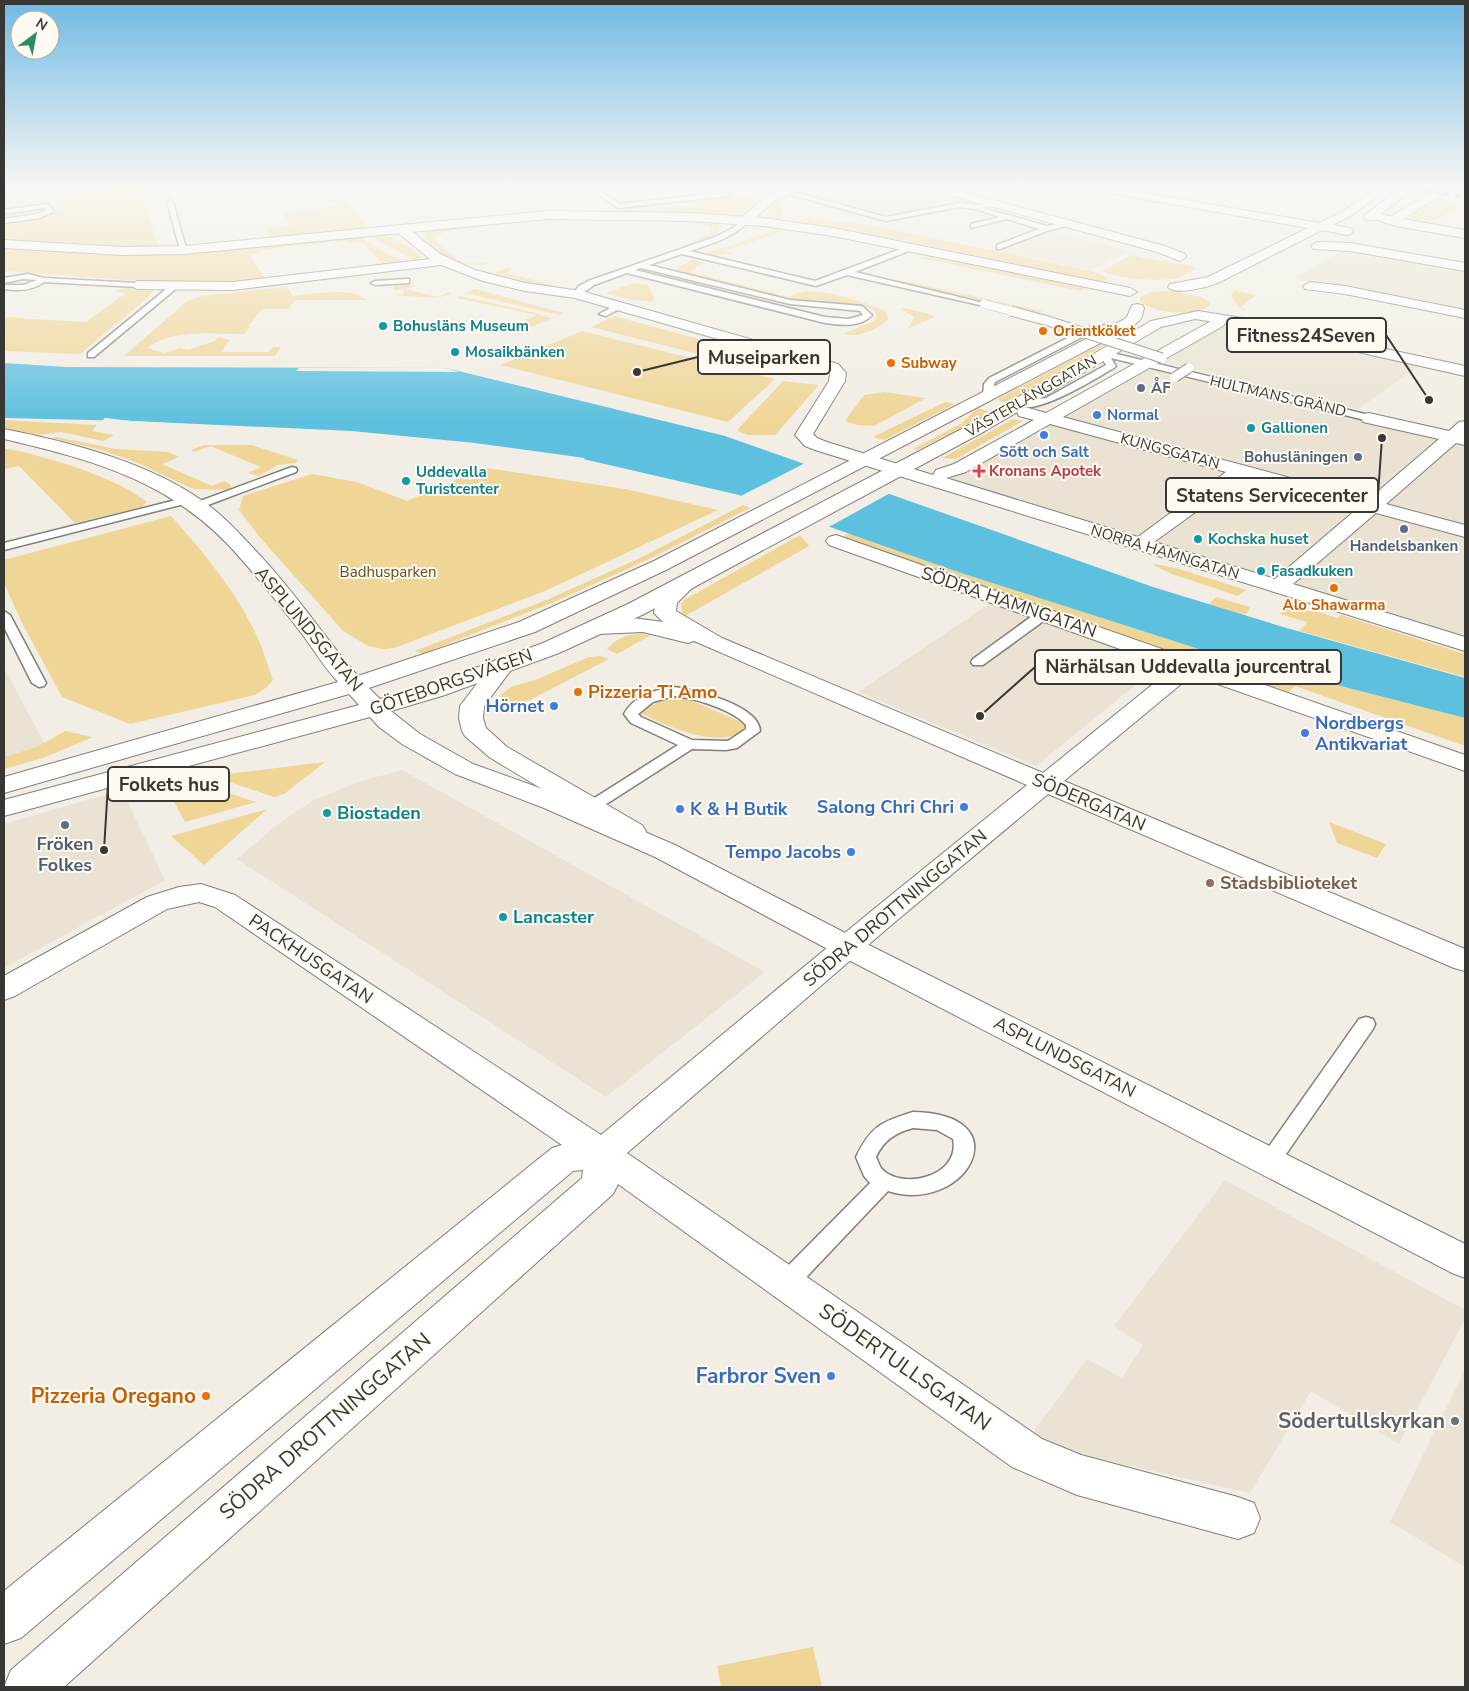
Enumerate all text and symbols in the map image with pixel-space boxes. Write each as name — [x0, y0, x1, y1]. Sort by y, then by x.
north arrow — [10, 10, 60, 60]
text: N — [32, 14, 51, 35]
place label: Bohusläns Museum — [393, 316, 529, 336]
callout: Fitness24Seven — [1227, 318, 1386, 352]
marker: Bohusläns Museum — [377, 320, 389, 332]
place label: Orientköket — [1053, 321, 1136, 341]
text: Fitness24Seven — [1237, 323, 1375, 349]
marker: Orientköket — [1037, 325, 1049, 337]
callout: Museiparken — [698, 340, 830, 374]
place label: Mosaikbänken — [465, 342, 565, 362]
text: Museiparken — [708, 345, 820, 371]
marker: Mosaikbänken — [449, 346, 461, 358]
street label: VÄSTERLÅNGGATAN — [960, 349, 1100, 442]
place label: Subway — [901, 353, 957, 373]
marker: Subway — [885, 357, 897, 369]
street label: HULTMANS GRÄND — [1208, 371, 1348, 421]
place label: ÅF — [1151, 377, 1171, 398]
marker: ÅF — [1135, 382, 1147, 394]
place label: Normal — [1107, 405, 1159, 425]
marker: Normal — [1091, 409, 1103, 421]
place label: Gallionen — [1261, 418, 1328, 438]
marker: Gallionen — [1245, 422, 1257, 434]
street label: KUNGSGATAN — [1118, 428, 1222, 474]
marker: Sött och Salt — [1038, 429, 1050, 441]
place label: Sött och Salt — [999, 442, 1089, 462]
place label: Bohusläningen — [1244, 447, 1348, 467]
marker: Bohusläningen — [1352, 451, 1364, 463]
place label: Kronans Apotek — [989, 461, 1102, 481]
place label: Uddevalla Turistcenter — [416, 462, 499, 499]
marker: Kronans Apotek — [973, 465, 985, 477]
marker: Uddevalla Turistcenter — [400, 475, 412, 487]
callout: Statens Servicecenter — [1166, 478, 1378, 512]
text: Statens Servicecenter — [1176, 483, 1369, 509]
street label: NORRA HAMNGATAN — [1088, 520, 1242, 584]
marker: Handelsbanken — [1398, 523, 1410, 535]
place label: Kochska huset — [1208, 529, 1309, 549]
marker: Kochska huset — [1192, 533, 1204, 545]
place label: Handelsbanken — [1350, 536, 1458, 556]
street label: ASPLUNDSGATAN — [250, 561, 368, 697]
street label: SÖDRA HAMNGATAN — [918, 561, 1100, 643]
place label: Fasadkuken — [1271, 561, 1353, 581]
park label: Badhusparken — [340, 562, 436, 582]
marker: Fasadkuken — [1255, 565, 1267, 577]
marker: Alo Shawarma — [1328, 582, 1340, 594]
place label: Alo Shawarma — [1282, 595, 1386, 615]
street label: GÖTEBORGSVÄGEN — [367, 643, 535, 721]
callout: Närhälsan Uddevalla jourcentral — [1035, 650, 1341, 684]
text: Närhälsan Uddevalla jourcentral — [1045, 654, 1331, 680]
place label: Pizzeria Ti Amo — [588, 680, 718, 704]
marker: Pizzeria Ti Amo — [572, 686, 584, 698]
place label: Hörnet — [486, 694, 544, 718]
marker: Hörnet — [548, 700, 560, 712]
place label: Nordbergs Antikvariat — [1315, 711, 1407, 756]
marker: Nordbergs Antikvariat — [1299, 727, 1311, 739]
callout: Folkets hus — [108, 767, 229, 801]
street label: SÖDERGATAN — [1028, 767, 1150, 837]
text: Folkets hus — [119, 772, 219, 798]
place label: Salong Chri Chri — [817, 795, 954, 819]
place label: K & H Butik — [690, 797, 788, 821]
place label: Biostaden — [337, 801, 421, 825]
marker: Salong Chri Chri — [958, 801, 970, 813]
marker: K & H Butik — [674, 803, 686, 815]
marker: Biostaden — [321, 807, 333, 819]
marker: Fröken Folkes — [59, 819, 71, 831]
street label: SÖDRA DROTTNINGGATAN — [798, 824, 992, 992]
place label: Fröken Folkes — [37, 832, 93, 877]
place label: Tempo Jacobs — [725, 840, 841, 864]
marker: Tempo Jacobs — [845, 846, 857, 858]
place label: Stadsbiblioteket — [1220, 871, 1357, 895]
marker: Stadsbiblioteket — [1204, 877, 1216, 889]
place label: Lancaster — [513, 905, 594, 929]
street label: PACKHUSGATAN — [244, 909, 378, 1009]
marker: Lancaster — [497, 911, 509, 923]
street label: ASPLUNDSGATAN — [990, 1011, 1140, 1103]
street label: SÖDERTULLSGATAN — [813, 1297, 997, 1437]
street label: SÖDRA DROTTNINGGATAN — [213, 1326, 437, 1526]
place label: Farbror Sven — [696, 1362, 821, 1390]
marker: Farbror Sven — [825, 1370, 837, 1382]
place label: Pizzeria Oregano — [31, 1382, 196, 1410]
marker: Pizzeria Oregano — [200, 1390, 212, 1402]
place label: Södertullskyrkan — [1278, 1407, 1445, 1435]
marker: Södertullskyrkan — [1449, 1415, 1461, 1427]

